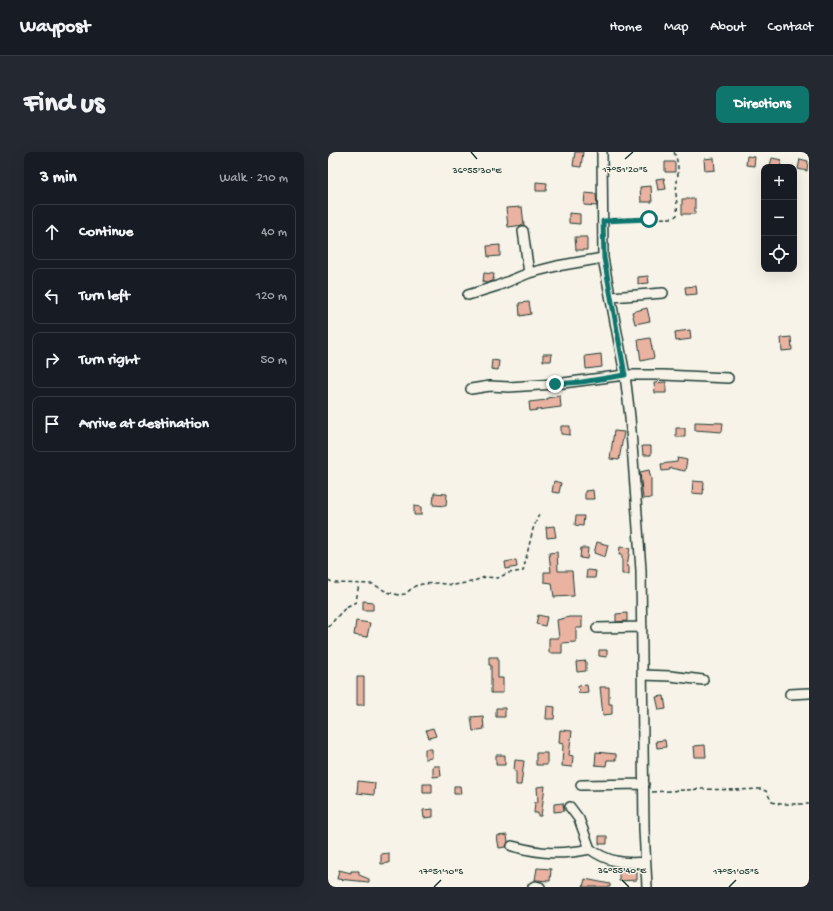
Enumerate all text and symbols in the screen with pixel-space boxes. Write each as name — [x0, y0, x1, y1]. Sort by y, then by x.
text: Waypost — [20, 16, 90, 39]
text: Home — [610, 19, 642, 36]
text: Map — [664, 19, 688, 36]
text: About — [710, 19, 746, 36]
text: Contact — [768, 19, 813, 36]
button: Directions — [716, 86, 809, 123]
text: Find us — [24, 88, 104, 121]
text: 17°51'20"S — [602, 164, 648, 176]
map controls — [761, 164, 797, 272]
button: + — [761, 164, 797, 200]
text: 36°55'30"E — [451, 165, 502, 177]
text: 3 min — [40, 168, 77, 188]
text: Walk · 210 m — [220, 171, 288, 186]
button: − — [761, 200, 797, 236]
route start — [640, 210, 658, 228]
icon: ahead — [41, 221, 63, 243]
text: Continue — [79, 223, 133, 241]
text: 40 m — [261, 225, 287, 240]
button: locate — [761, 236, 797, 272]
icon: left — [41, 285, 63, 307]
text: Turn left — [79, 287, 130, 305]
text: 120 m — [256, 289, 287, 304]
icon: right — [41, 349, 63, 371]
text: Turn right — [79, 351, 139, 369]
text: 50 m — [260, 353, 287, 368]
route end — [546, 375, 564, 393]
icon: arrive — [41, 413, 63, 435]
text: Arrive at destination — [79, 415, 209, 433]
text: 36°55'40"E — [597, 865, 647, 877]
text: 17°51'10"S — [418, 866, 463, 878]
text: 17°51'05"S — [712, 866, 759, 878]

